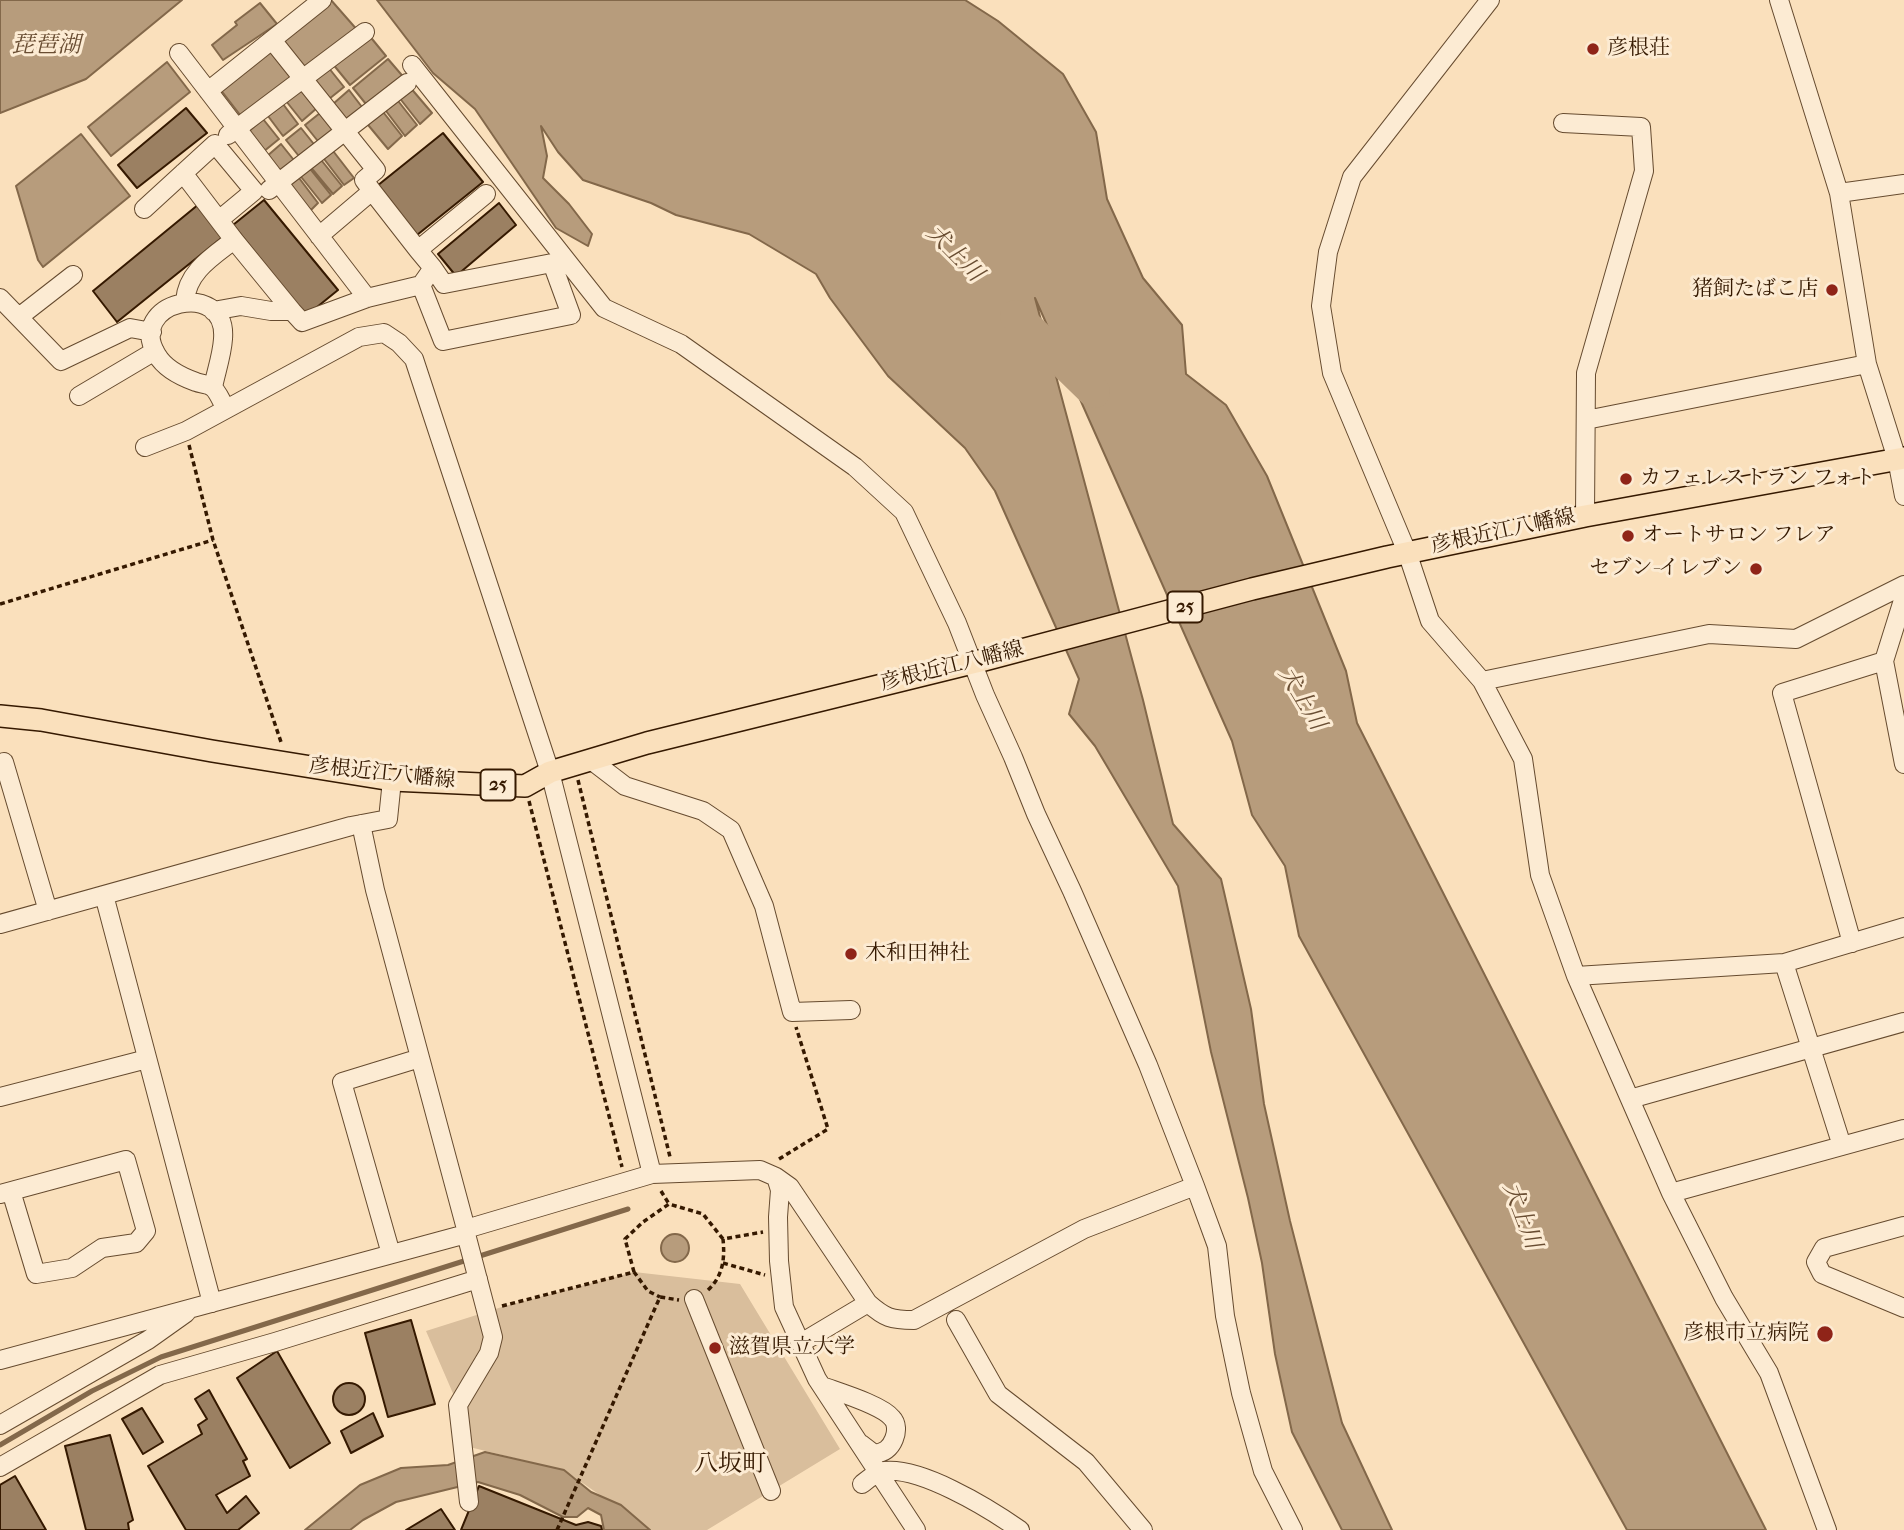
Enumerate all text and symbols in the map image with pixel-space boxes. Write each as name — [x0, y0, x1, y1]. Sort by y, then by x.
water label: 琵琶湖 — [12, 32, 80, 60]
place label: 彦根荘 — [1607, 36, 1670, 62]
marker: 彦根荘 — [1585, 41, 1601, 57]
water label: 犬上川 — [920, 220, 988, 288]
place label: 猪飼たばこ店 — [1692, 277, 1818, 303]
marker: 猪飼たばこ店 — [1824, 282, 1840, 298]
place label: カフェレストラン フォト — [1640, 466, 1876, 492]
marker: カフェレストラン フォト — [1618, 471, 1634, 487]
street label: 彦根近江八幡線 — [1428, 504, 1578, 560]
place label: オートサロン フレア — [1642, 523, 1836, 549]
marker: オートサロン フレア — [1620, 528, 1636, 544]
place label: セブン-イレブン — [1590, 556, 1742, 582]
marker: セブン-イレブン — [1748, 561, 1764, 577]
road number: 25 — [1168, 592, 1202, 622]
street label: 彦根近江八幡線 — [878, 637, 1026, 697]
water label: 犬上川 — [1271, 662, 1331, 736]
street label: 彦根近江八幡線 — [308, 754, 456, 794]
road number: 25 — [480, 770, 516, 800]
place label: 木和田神社 — [865, 941, 970, 967]
marker: 木和田神社 — [843, 946, 859, 962]
water label: 犬上川 — [1496, 1179, 1546, 1253]
place label: 彦根市立病院 — [1683, 1321, 1809, 1347]
marker: 彦根市立病院 — [1815, 1324, 1835, 1344]
place label: 滋賀県立大学 — [729, 1335, 855, 1361]
marker: 滋賀県立大学 — [707, 1340, 723, 1356]
district label: 八坂町 — [694, 1451, 766, 1479]

